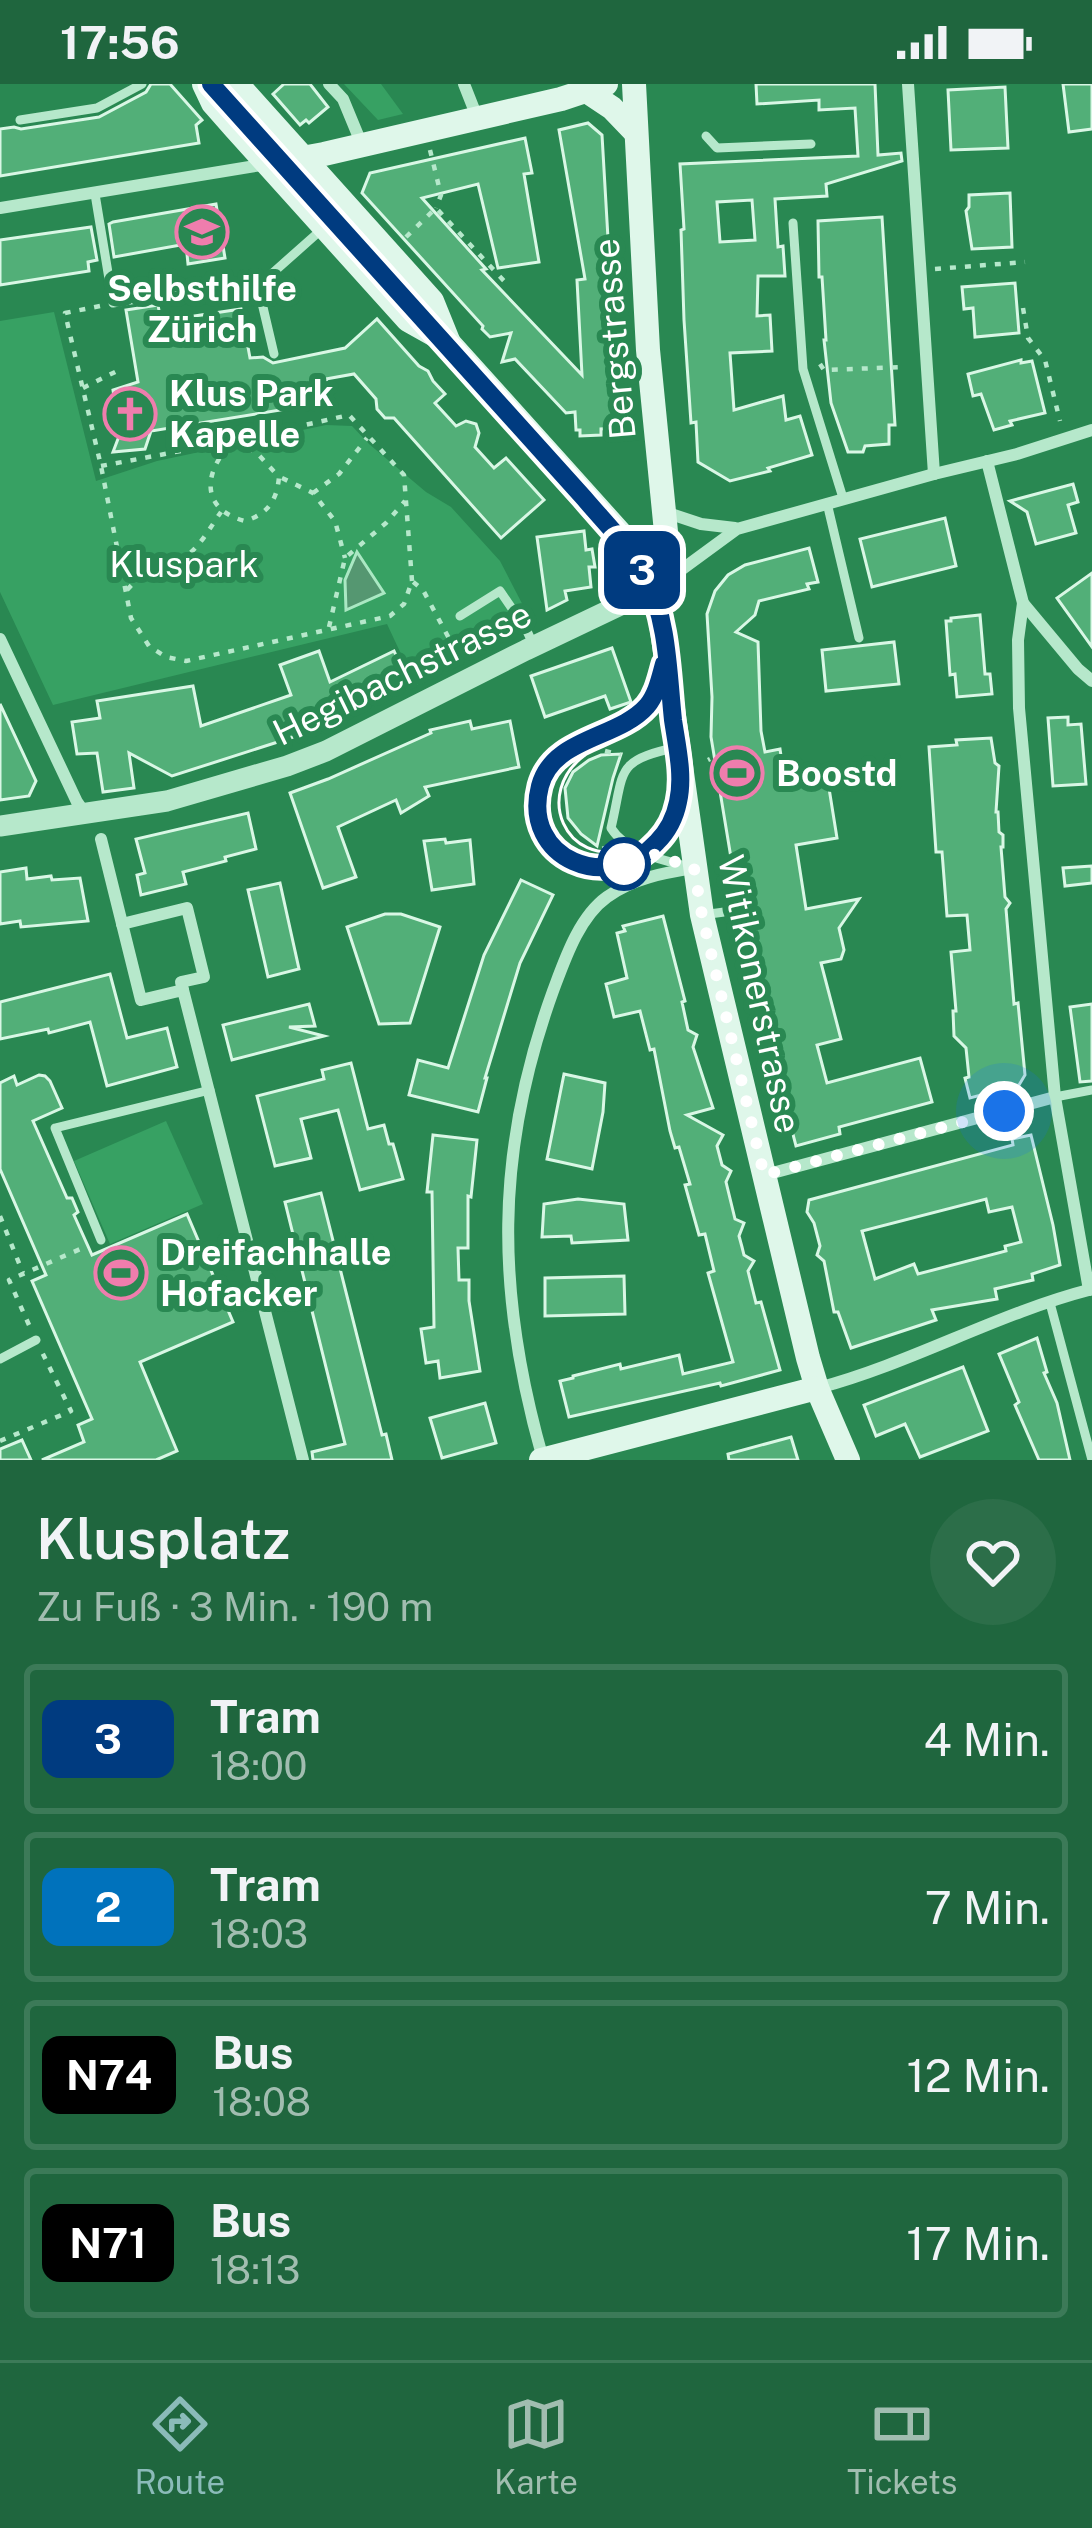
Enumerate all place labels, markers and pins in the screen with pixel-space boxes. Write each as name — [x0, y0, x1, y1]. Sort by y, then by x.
school or university icon: Selbsthilfe Zürich — [174, 204, 230, 260]
place label: Selbsthilfe Zürich — [107, 267, 297, 350]
place label: Klus Park Kapelle — [169, 372, 334, 455]
church icon: Klus Park Kapelle — [102, 386, 158, 442]
sports icon: Boostd — [709, 745, 765, 801]
place label: Boostd — [776, 752, 897, 794]
unlabelled marker — [599, 839, 649, 889]
place label: Dreifachhalle Hofacker — [160, 1231, 392, 1314]
sports icon: Dreifachhalle Hofacker — [93, 1245, 149, 1301]

